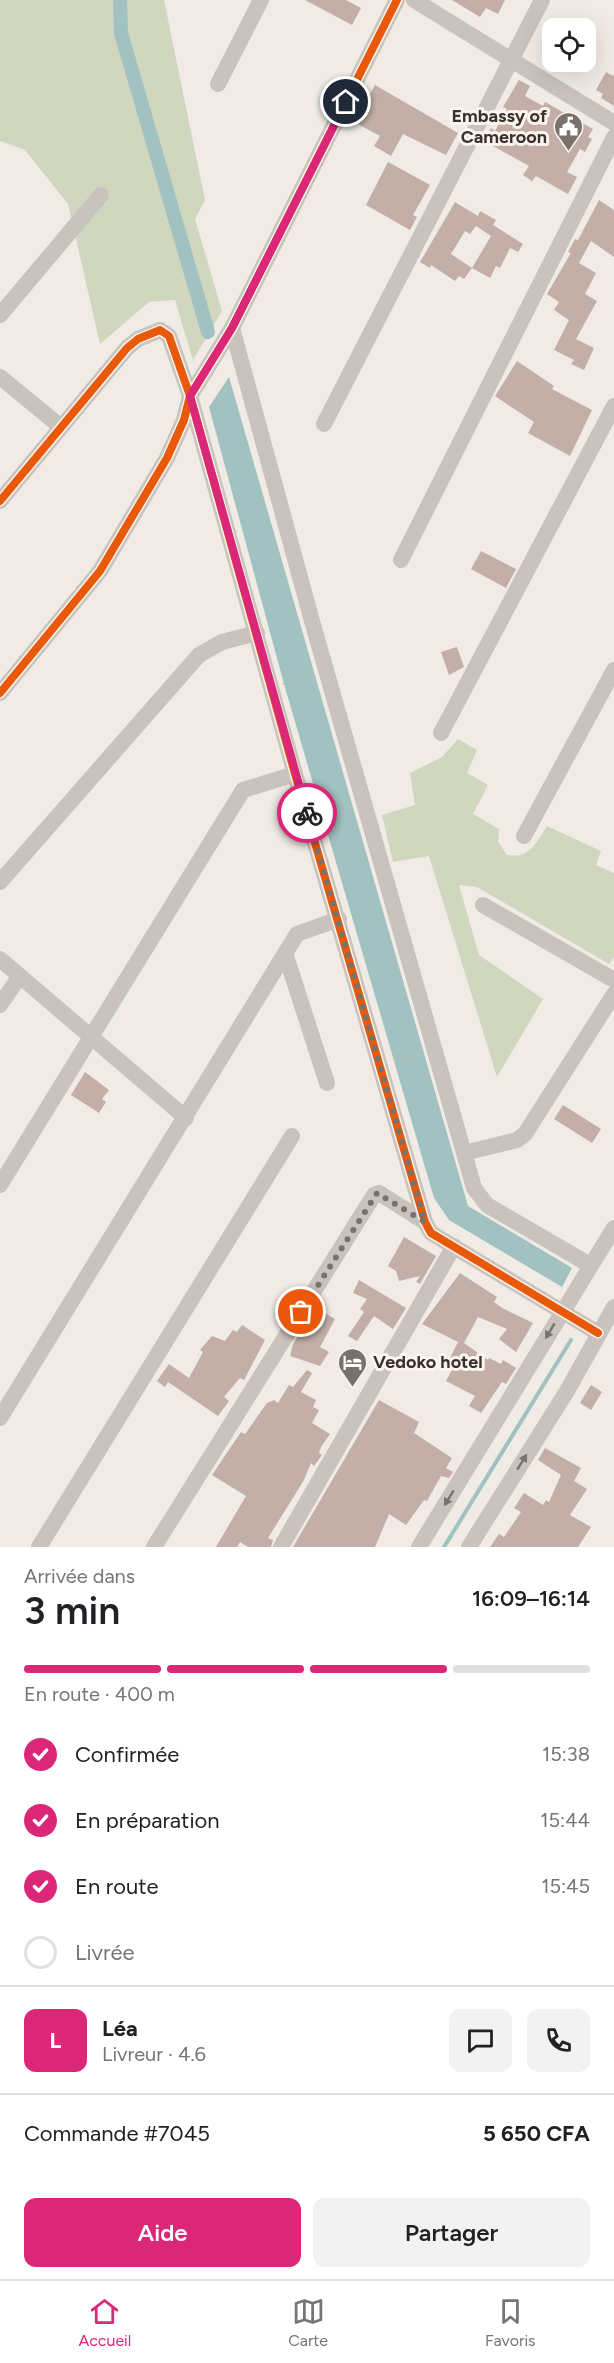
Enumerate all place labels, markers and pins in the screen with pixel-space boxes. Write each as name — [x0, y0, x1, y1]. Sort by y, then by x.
pin — [320, 76, 371, 127]
place label: Embassy of Cameroon — [451, 105, 548, 148]
public building icon: Embassy of Cameroon — [552, 110, 584, 152]
pin — [275, 1286, 326, 1337]
hotel icon: Vedoko hotel — [336, 1346, 368, 1388]
place label: Vedoko hotel — [373, 1351, 483, 1373]

